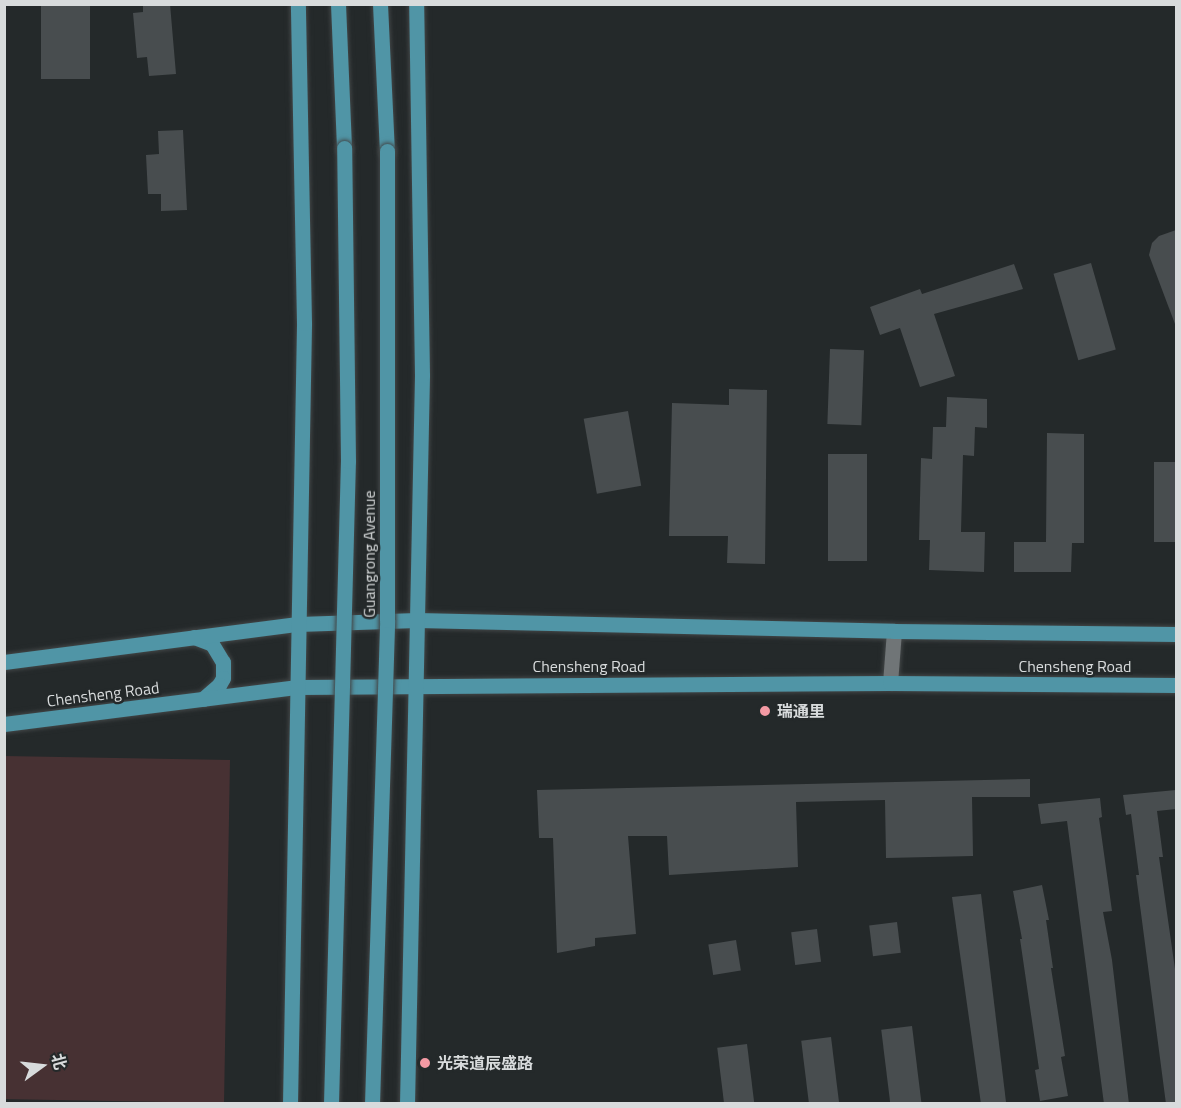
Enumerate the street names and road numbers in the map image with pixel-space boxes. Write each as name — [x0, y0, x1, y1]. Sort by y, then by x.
street label: Guangrong Avenue — [359, 490, 379, 618]
street label: Chensheng Road — [532, 656, 646, 676]
street label: Chensheng Road — [1018, 656, 1132, 676]
street label: Chensheng Road — [46, 678, 160, 710]

